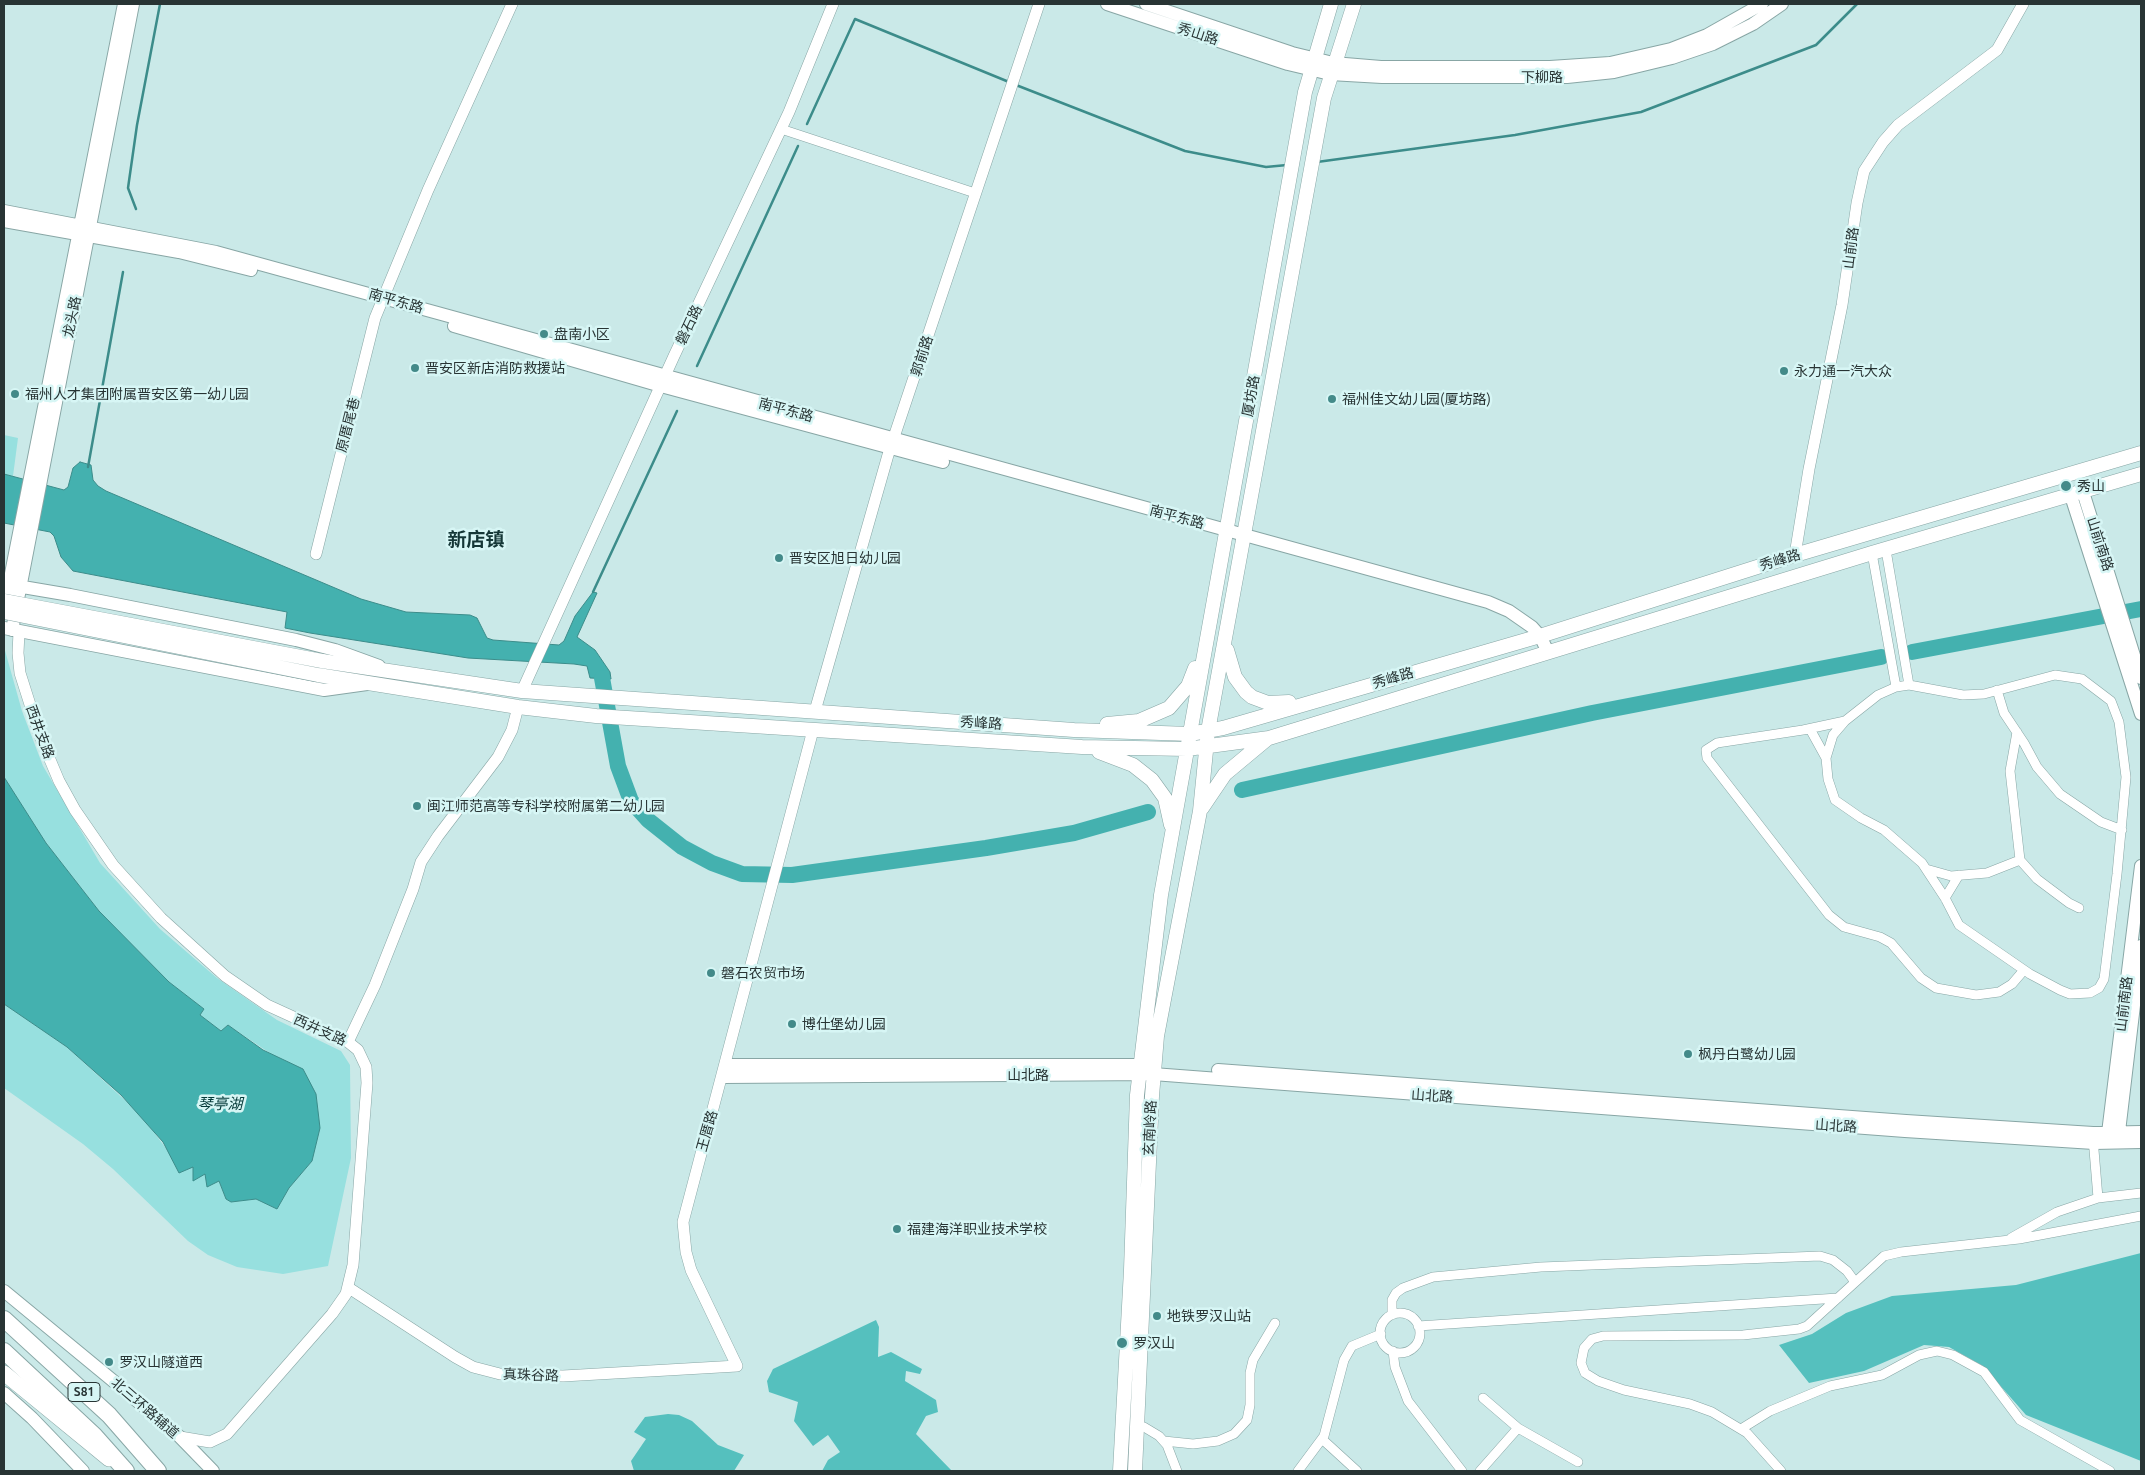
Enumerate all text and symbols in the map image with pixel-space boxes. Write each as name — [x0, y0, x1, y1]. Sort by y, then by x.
street label: 秀山路 — [1175, 20, 1221, 48]
street label: 下柳路 — [1521, 69, 1563, 85]
street label: 山前路 — [1840, 226, 1862, 270]
street label: 南平东路 — [367, 285, 425, 317]
street label: 龙头路 — [60, 295, 84, 339]
street label: 磐石路 — [673, 302, 705, 348]
place label: 盘南小区 — [554, 326, 610, 342]
marker: 盘南小区 — [538, 328, 550, 340]
street label: 郭前路 — [908, 333, 936, 379]
place label: 晋安区新店消防救援站 — [425, 360, 565, 376]
marker: 晋安区新店消防救援站 — [409, 362, 421, 374]
place label: 永力通一汽大众 — [1794, 363, 1892, 379]
marker: 永力通一汽大众 — [1778, 365, 1790, 377]
street label: 厦坊路 — [1239, 374, 1263, 418]
place label: 福州人才集团附属晋安区第一幼儿园 — [25, 386, 249, 402]
marker: 福州人才集团附属晋安区第一幼儿园 — [9, 388, 21, 400]
place label: 福州佳文幼儿园(厦坊路) — [1342, 391, 1491, 407]
marker: 福州佳文幼儿园(厦坊路) — [1326, 393, 1338, 405]
street label: 南平东路 — [757, 395, 815, 425]
street label: 原厝尾巷 — [333, 396, 363, 454]
place label: 秀山 — [2077, 478, 2105, 494]
marker: 秀山 — [2059, 479, 2073, 493]
street label: 南平东路 — [1148, 502, 1206, 532]
street label: 山前南路 — [2083, 515, 2117, 573]
district label: 新店镇 — [448, 529, 504, 551]
street label: 秀峰路 — [1757, 546, 1803, 574]
place label: 晋安区旭日幼儿园 — [789, 550, 901, 566]
marker: 晋安区旭日幼儿园 — [773, 552, 785, 564]
street label: 秀峰路 — [1370, 664, 1416, 692]
street label: 西井支路 — [23, 703, 57, 761]
street label: 秀峰路 — [959, 713, 1003, 733]
place label: 闽江师范高等专科学校附属第二幼儿园 — [427, 798, 665, 814]
marker: 闽江师范高等专科学校附属第二幼儿园 — [411, 800, 423, 812]
place label: 磐石农贸市场 — [721, 965, 805, 981]
marker: 磐石农贸市场 — [705, 967, 717, 979]
street label: 山前南路 — [2112, 975, 2136, 1033]
street label: 西井支路 — [291, 1011, 349, 1049]
place label: 博仕堡幼儿园 — [802, 1016, 886, 1032]
marker: 博仕堡幼儿园 — [786, 1018, 798, 1030]
place label: 枫丹白鹭幼儿园 — [1698, 1046, 1796, 1062]
marker: 枫丹白鹭幼儿园 — [1682, 1048, 1694, 1060]
street label: 山北路 — [1007, 1067, 1049, 1083]
street label: 山北路 — [1410, 1086, 1454, 1106]
water label: 琴亭湖 — [198, 1095, 242, 1113]
street label: 玄南岭路 — [1140, 1100, 1160, 1156]
street label: 王厝路 — [693, 1108, 721, 1154]
street label: 山北路 — [1814, 1116, 1858, 1136]
place label: 福建海洋职业技术学校 — [907, 1221, 1047, 1237]
marker: 福建海洋职业技术学校 — [891, 1223, 903, 1235]
place label: 地铁罗汉山站 — [1167, 1308, 1251, 1324]
marker: 地铁罗汉山站 — [1151, 1310, 1163, 1322]
place label: 罗汉山 — [1133, 1335, 1175, 1351]
marker: 罗汉山 — [1115, 1336, 1129, 1350]
place label: 罗汉山隧道西 — [119, 1354, 203, 1370]
marker: 罗汉山隧道西 — [103, 1356, 115, 1368]
street label: 真珠谷路 — [503, 1366, 559, 1384]
street label: 北三环路辅道 — [108, 1374, 182, 1442]
road number: S81 — [68, 1382, 100, 1401]

